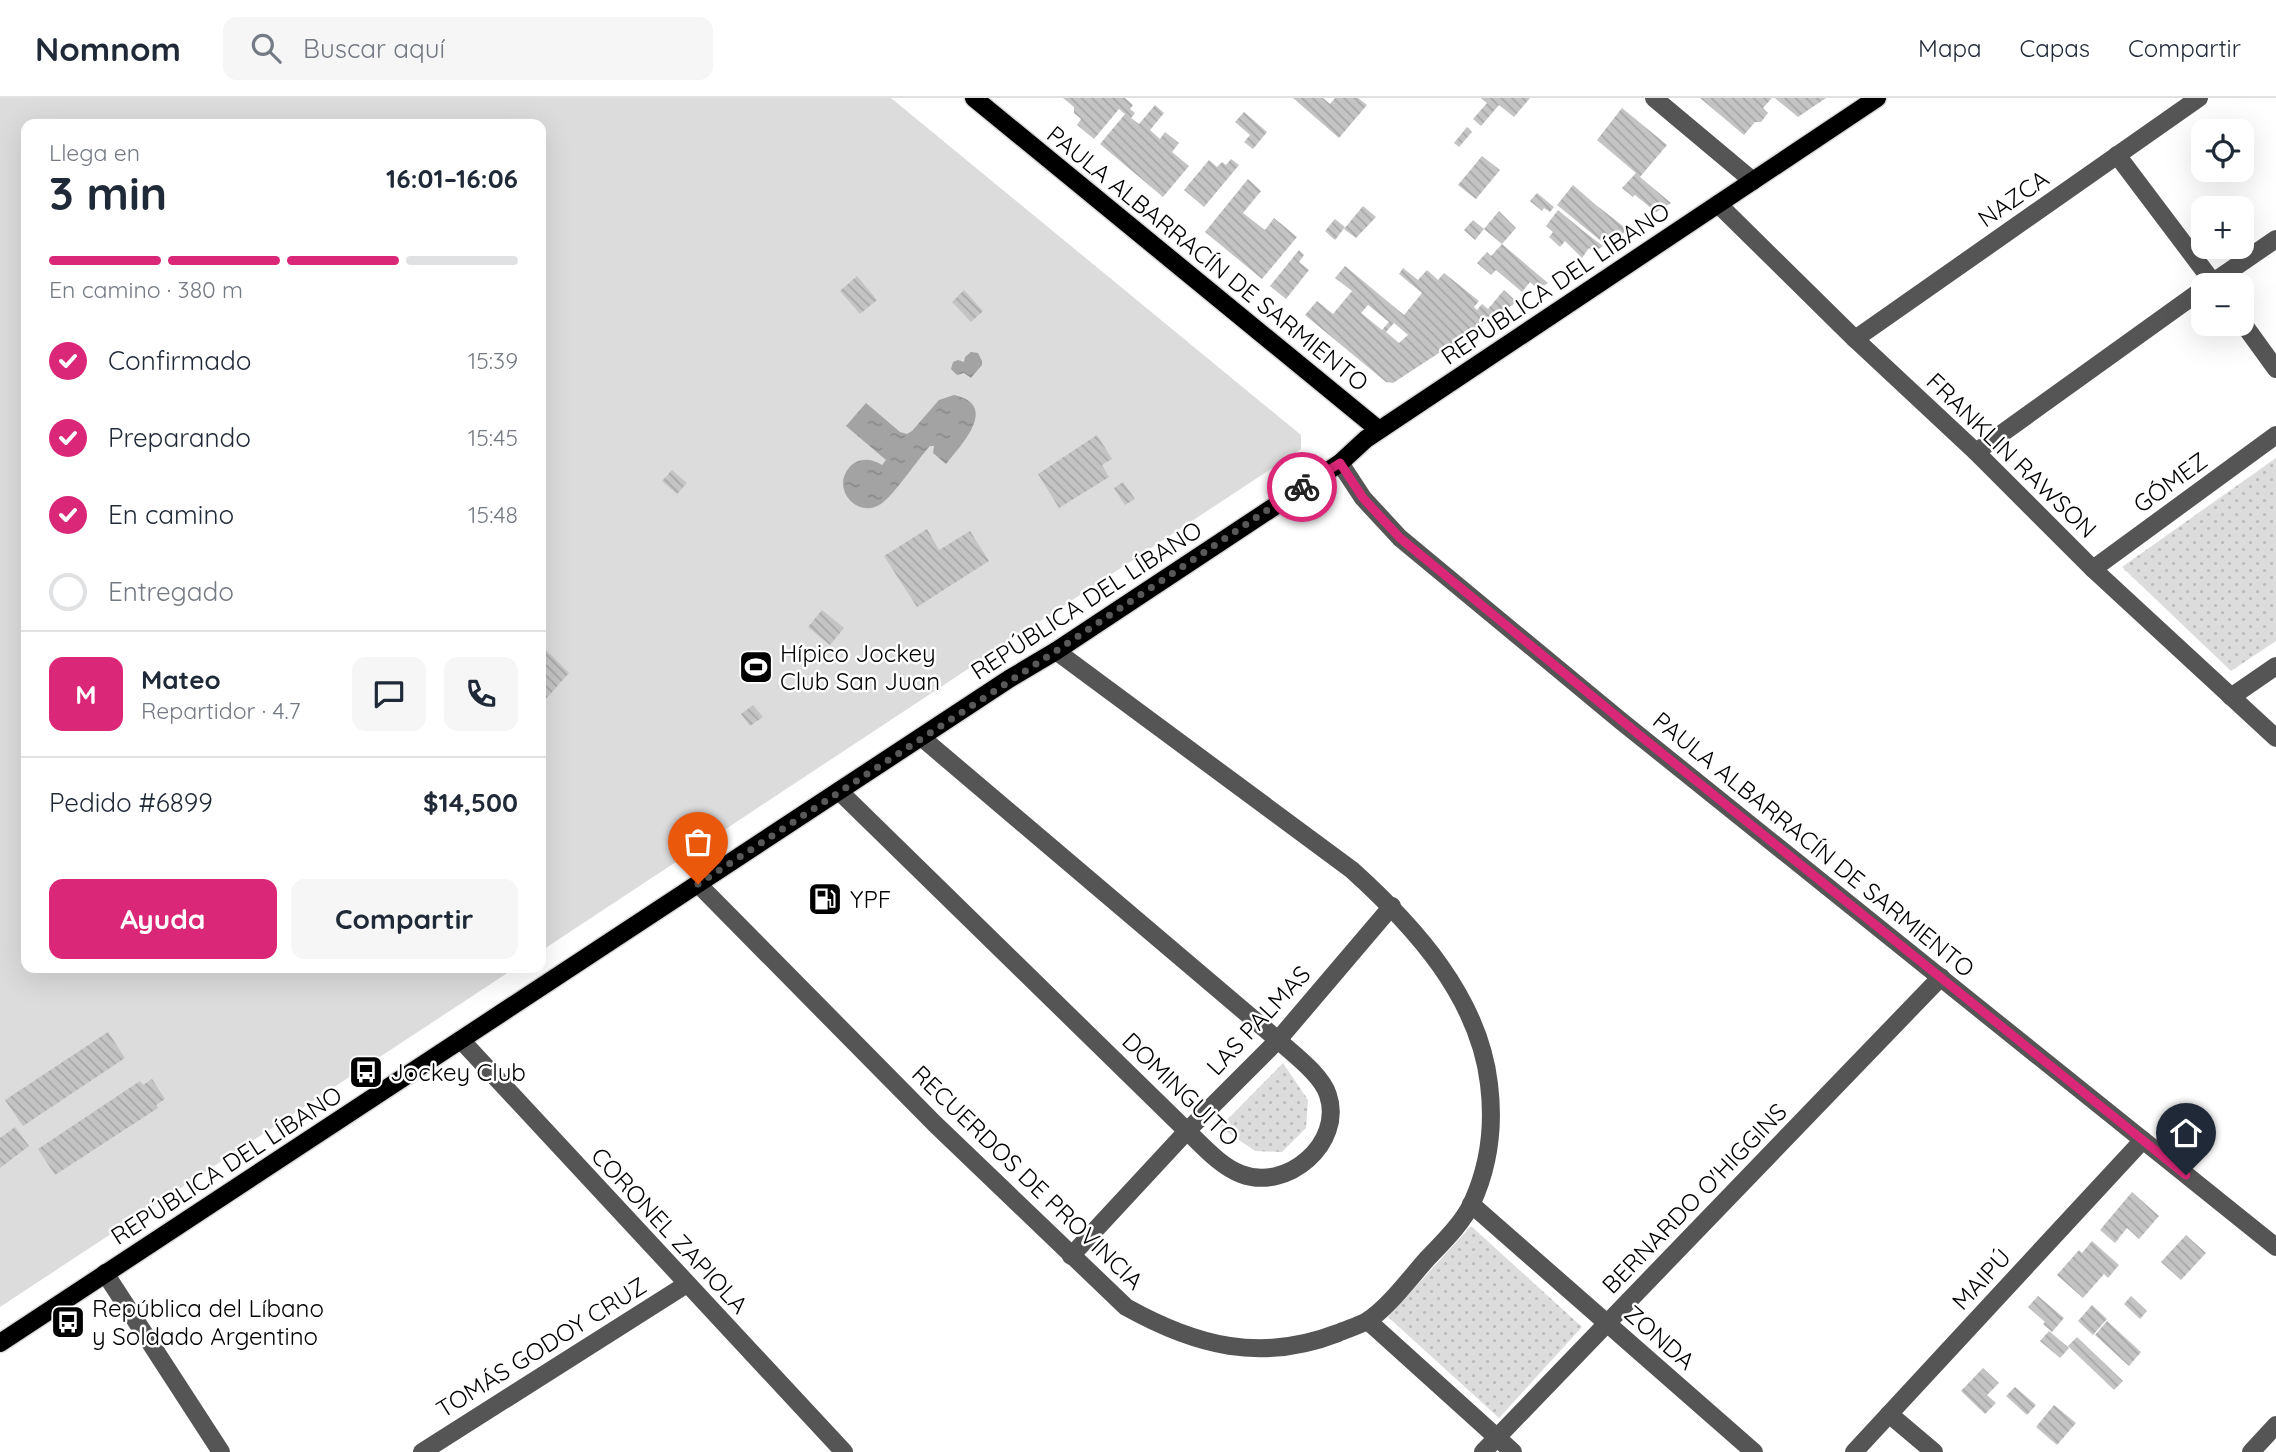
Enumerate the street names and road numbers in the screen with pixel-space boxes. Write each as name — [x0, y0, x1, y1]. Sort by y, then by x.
street label: PAULA ALBARRACÍN DE SARMIENTO — [1041, 119, 1375, 397]
street label: NAZCA — [1972, 163, 2054, 233]
street label: REPÚBLICA DEL LÍBANO — [1435, 195, 1675, 371]
street label: FRANKLIN RAWSON — [1921, 366, 2103, 544]
street label: GÓMEZ — [2127, 445, 2213, 519]
street label: REPÚBLICA DEL LÍBANO — [965, 514, 1207, 686]
street label: PAULA ALBARRACÍN DE SARMIENTO — [1647, 705, 1981, 983]
street label: LAS PALMAS — [1200, 959, 1316, 1081]
street label: DOMINGUITO — [1116, 1026, 1246, 1152]
street label: RECUERDOS DE PROVINCIA — [906, 1058, 1150, 1296]
street label: REPÚBLICA DEL LÍBANO — [105, 1079, 347, 1251]
street label: BERNARDO O'HIGGINS — [1595, 1096, 1793, 1300]
street label: CORONEL ZAPIOLA — [585, 1141, 755, 1319]
street label: MAIPÚ — [1945, 1242, 2017, 1316]
street label: TOMÁS GODOY CRUZ — [430, 1270, 652, 1424]
street label: ZONDA — [1619, 1298, 1701, 1376]

